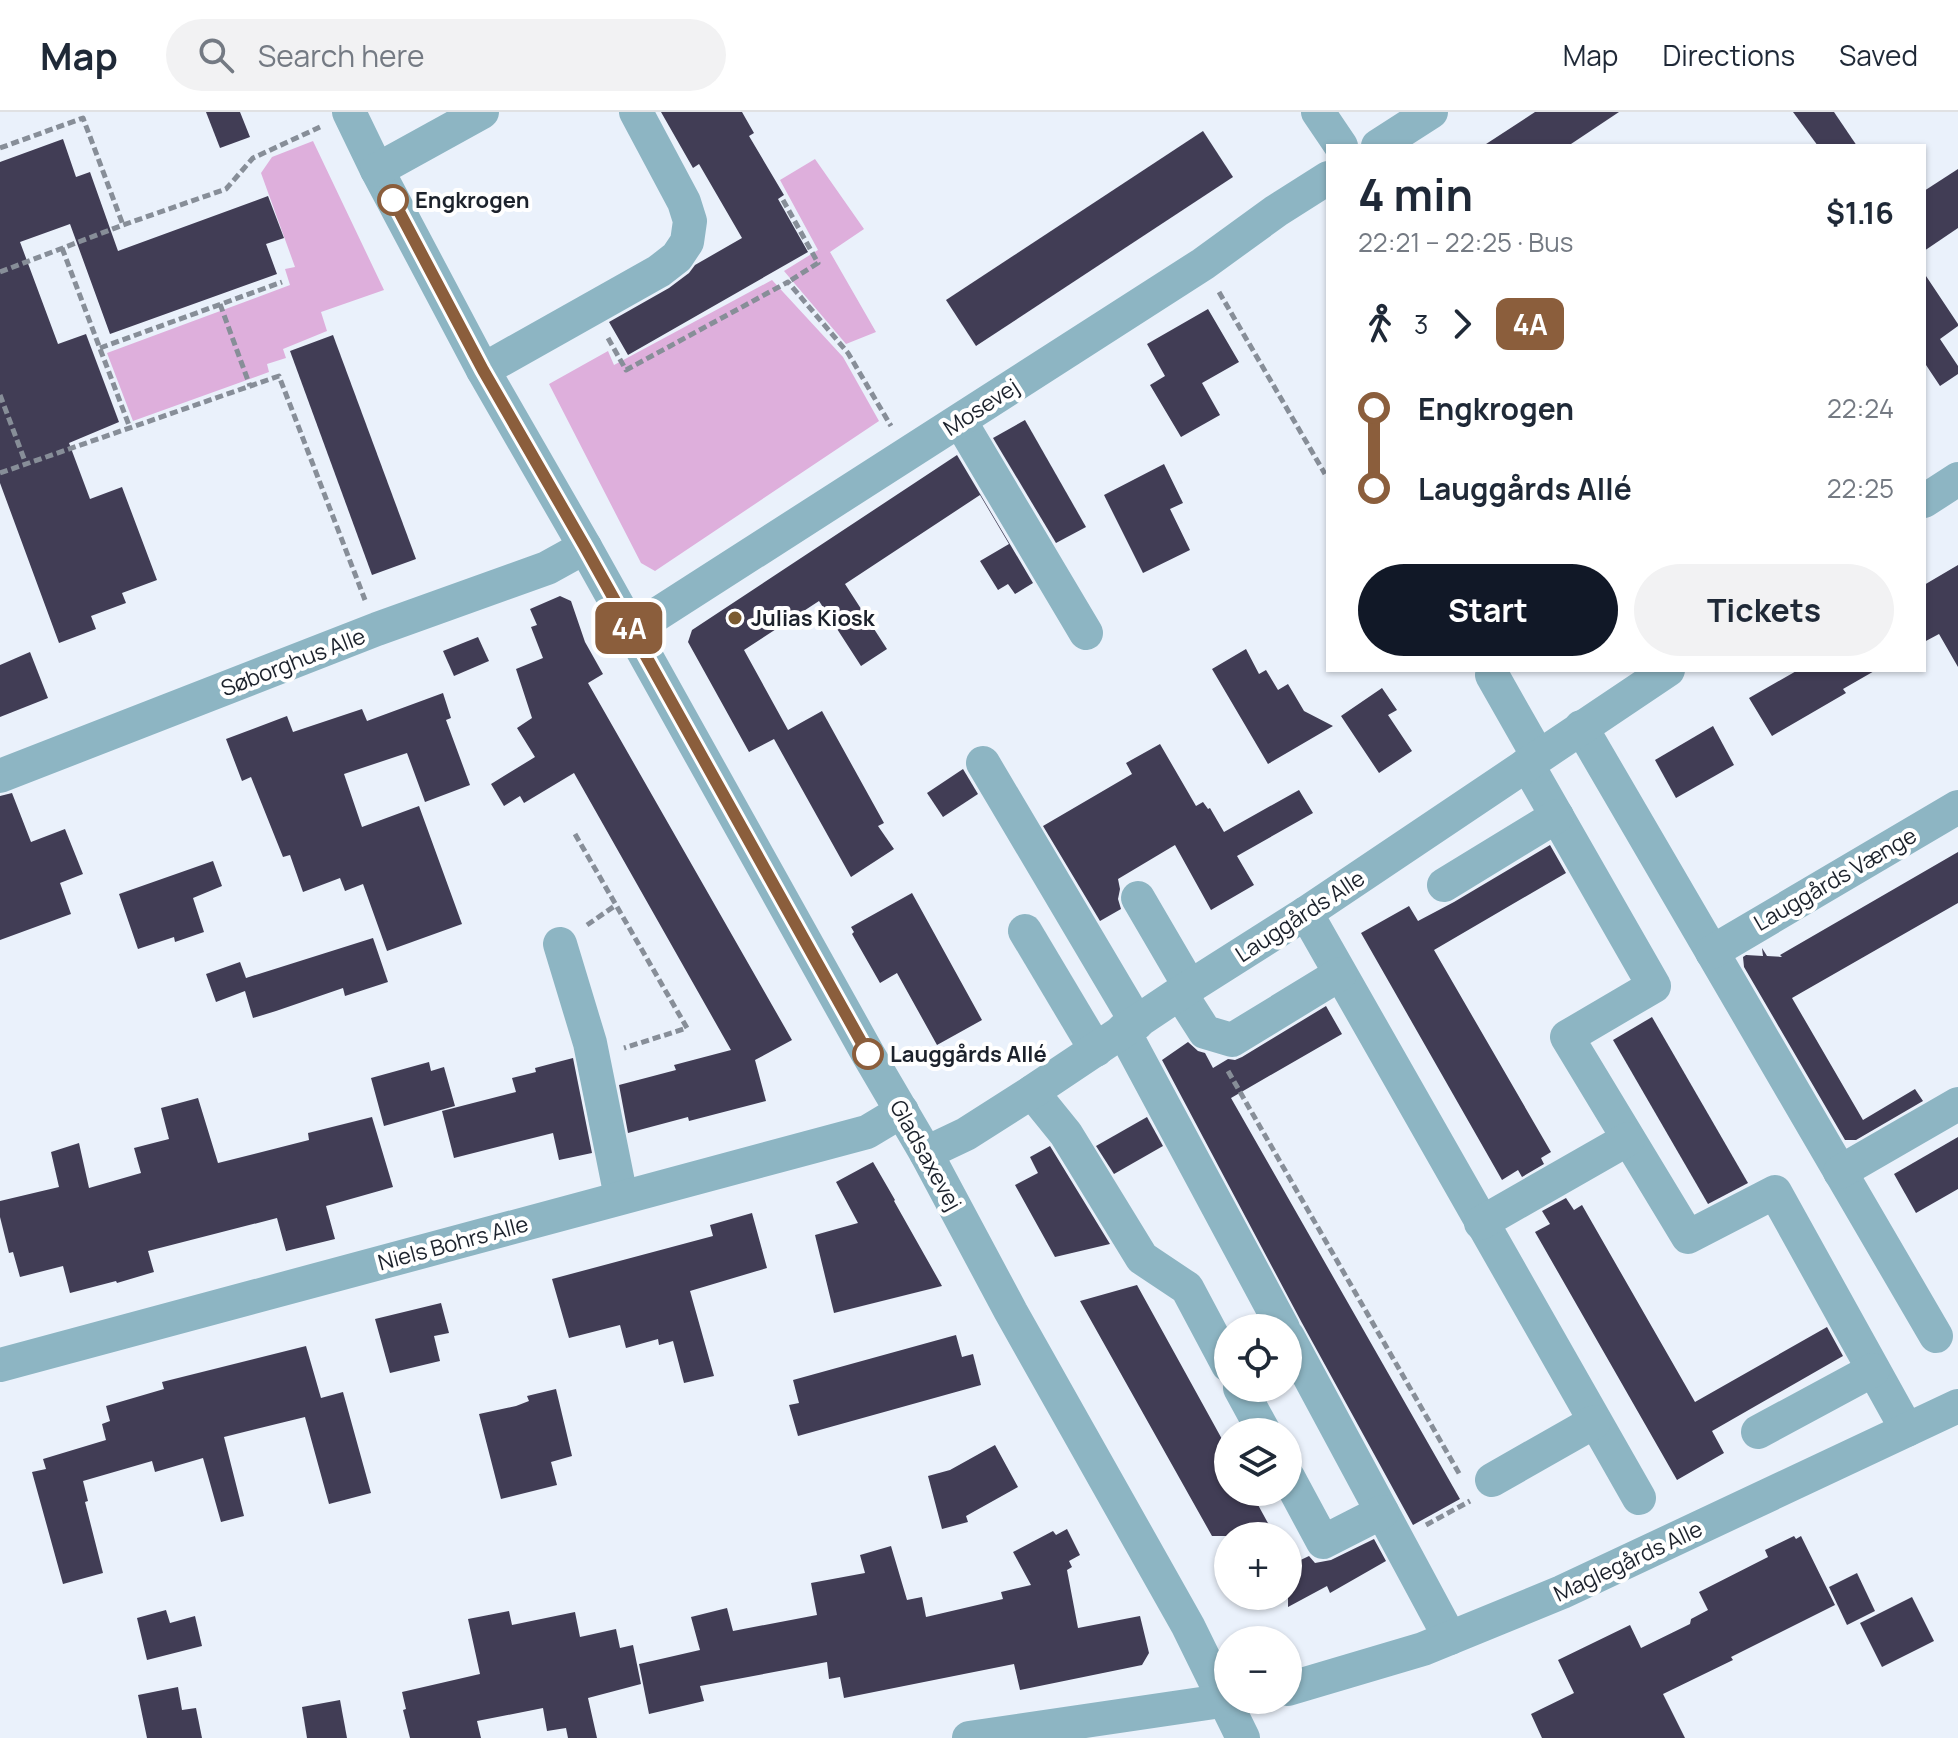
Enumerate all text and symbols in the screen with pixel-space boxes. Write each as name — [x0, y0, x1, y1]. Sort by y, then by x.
search box — [166, 19, 726, 91]
text: Map — [40, 29, 118, 81]
icon: search — [194, 33, 238, 77]
text: Search here — [258, 35, 425, 76]
text: Map — [1563, 36, 1618, 74]
text: Directions — [1662, 36, 1795, 74]
text: Saved — [1839, 36, 1918, 74]
text: 4 min — [1358, 164, 1473, 224]
marker: Engkrogen — [378, 185, 408, 215]
place label: Engkrogen — [415, 185, 529, 215]
text: $1.16 — [1826, 192, 1894, 233]
text: 22:21 – 22:25 · Bus — [1358, 224, 1573, 260]
icon: walk — [1358, 302, 1402, 346]
icon: forward — [1440, 302, 1484, 346]
text: 4A — [1512, 305, 1548, 343]
text: 3 — [1414, 306, 1428, 342]
street label: Mosevej — [937, 371, 1025, 443]
text: Engkrogen — [1418, 388, 1574, 429]
text: 22:24 — [1827, 390, 1894, 426]
text: Lauggårds Allé — [1418, 468, 1632, 509]
text: 22:25 — [1827, 470, 1894, 506]
button: Start — [1358, 564, 1618, 656]
button: Tickets — [1634, 564, 1894, 656]
line badge: 4A — [593, 602, 665, 654]
place label: Julias Kiosk — [751, 603, 876, 633]
text: 4A — [611, 609, 647, 647]
marker: Julias Kiosk — [726, 609, 744, 627]
street label: Søborghus Alle — [217, 621, 370, 703]
street label: Lauggårds Vænge — [1748, 820, 1922, 938]
street label: Lauggårds Alle — [1230, 863, 1371, 969]
marker: Lauggårds Allé — [853, 1039, 883, 1069]
place label: Lauggårds Allé — [890, 1039, 1047, 1069]
street label: Gladsaxevej — [883, 1094, 969, 1216]
street label: Niels Bohrs Alle — [375, 1209, 531, 1277]
map controls — [1214, 1314, 1302, 1714]
button: locate — [1214, 1314, 1302, 1402]
button: layers — [1214, 1418, 1302, 1506]
street label: Maglegårds Alle — [1549, 1513, 1707, 1609]
button: + — [1214, 1522, 1302, 1610]
button: − — [1214, 1626, 1302, 1714]

